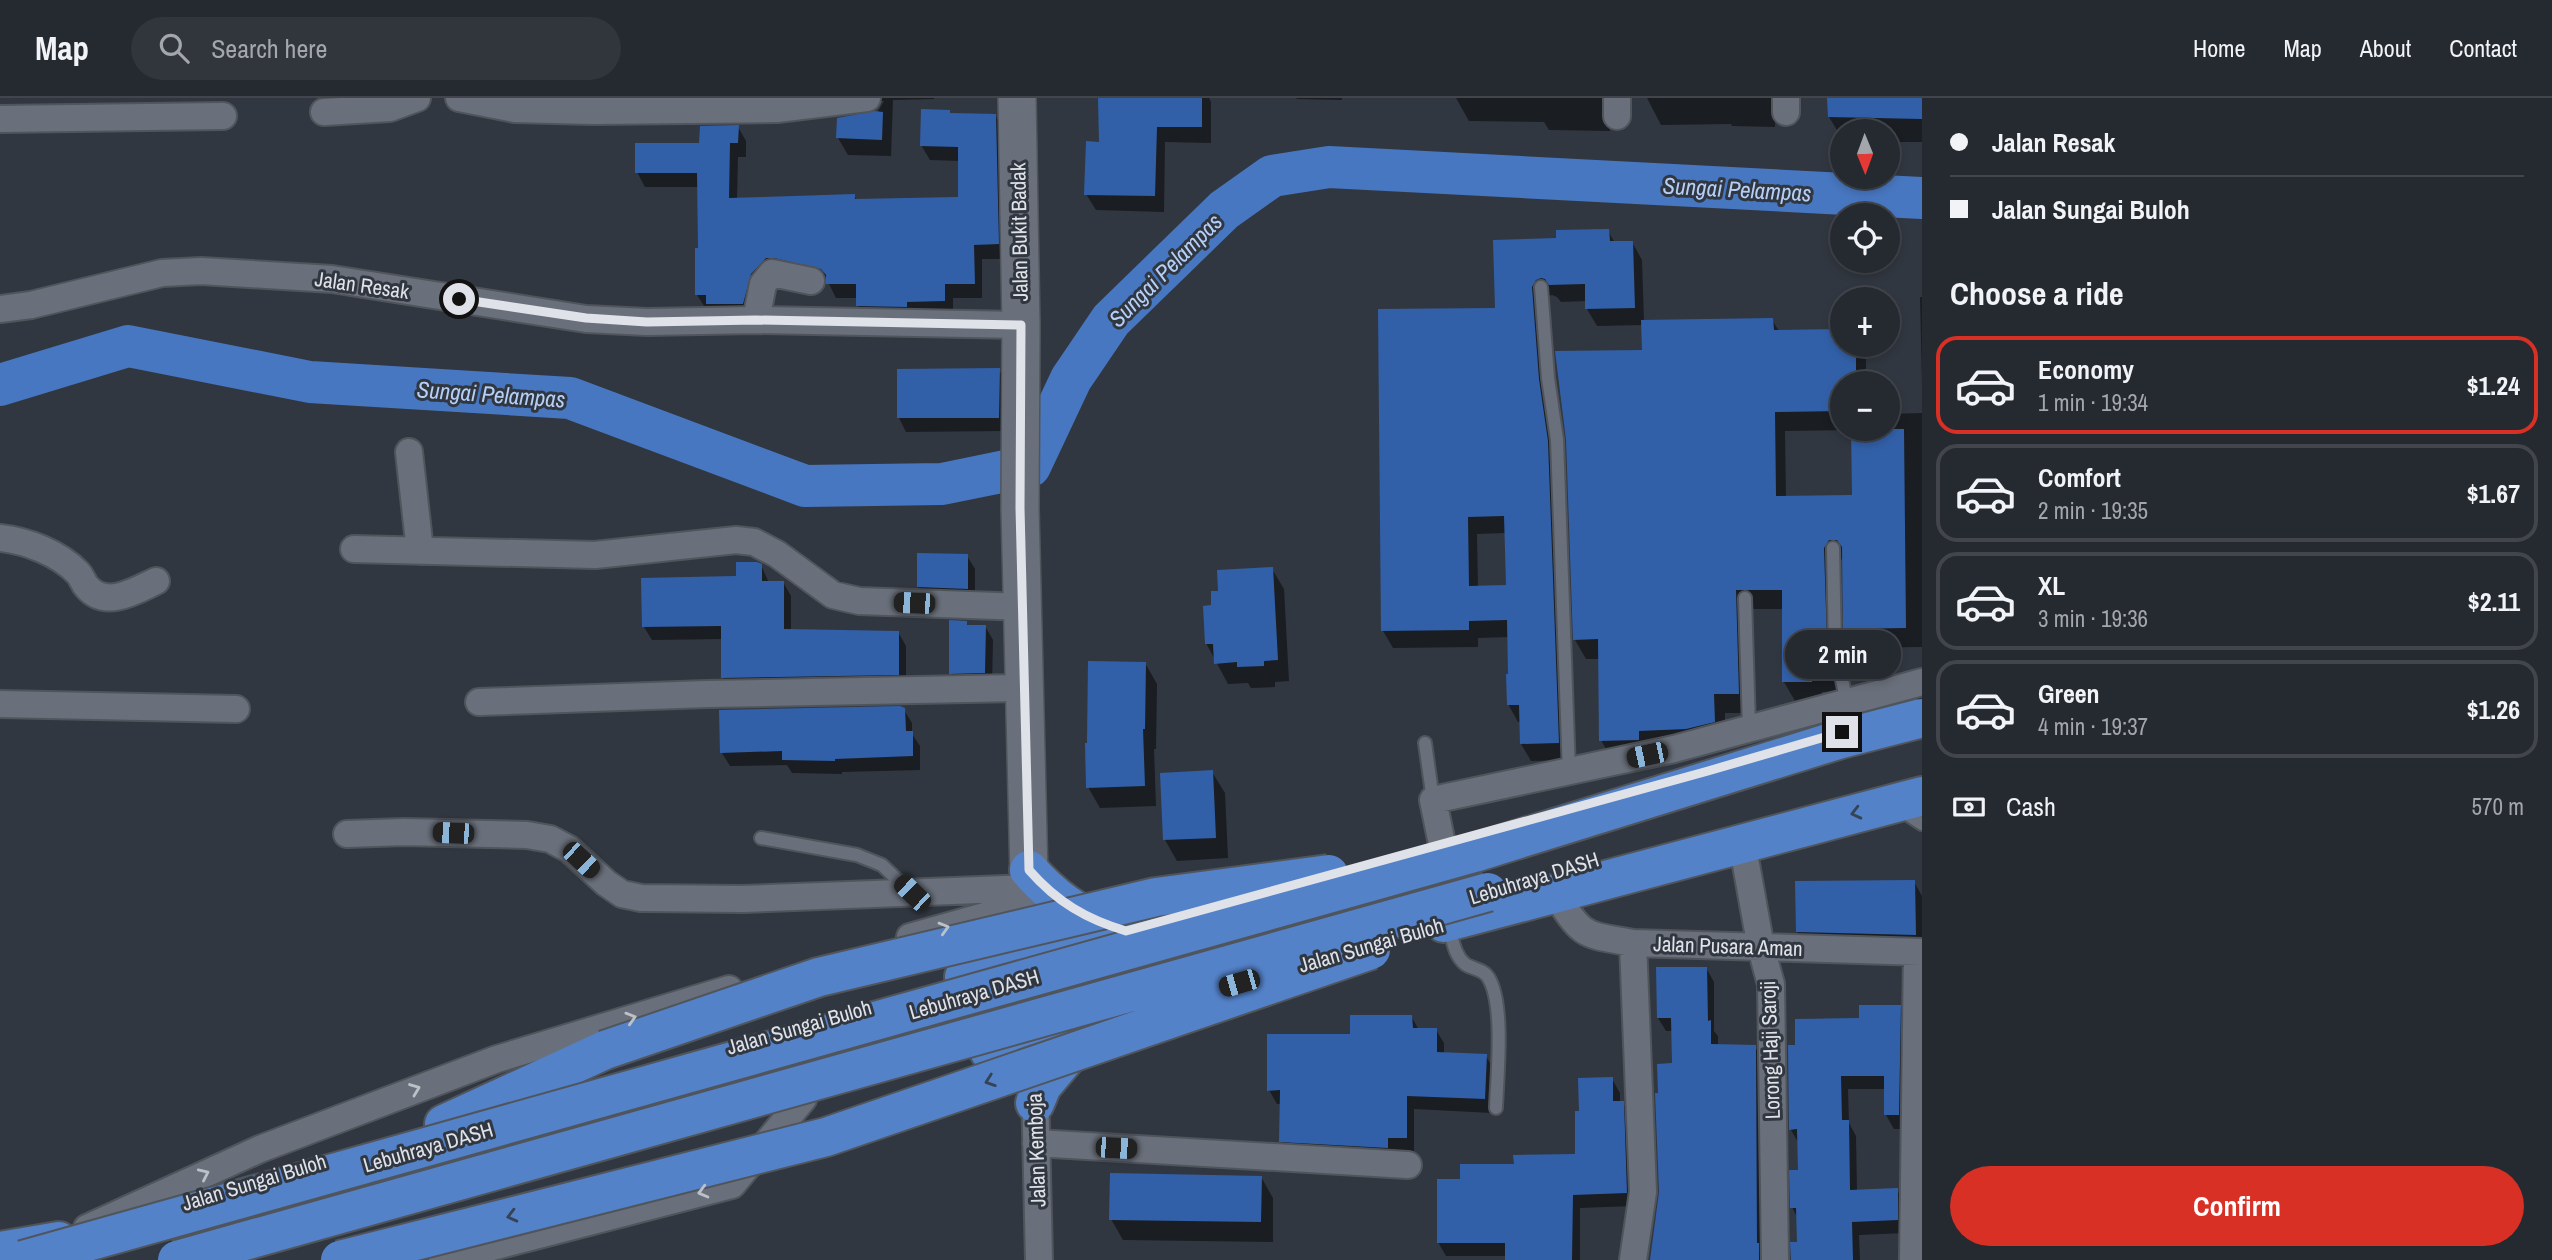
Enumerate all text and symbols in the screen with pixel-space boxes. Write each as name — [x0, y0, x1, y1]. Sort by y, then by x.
search box — [131, 17, 621, 80]
text: Map — [35, 26, 89, 70]
icon: search — [155, 29, 193, 67]
text: Search here — [211, 31, 327, 66]
text: Home — [2193, 32, 2245, 64]
text: Map — [2283, 32, 2322, 64]
text: About — [2360, 32, 2411, 64]
text: Contact — [2449, 32, 2517, 64]
north arrow — [1830, 119, 1900, 189]
map controls — [1830, 119, 1900, 441]
text: Jalan Resak — [1992, 125, 2115, 160]
street label: Jalan Bukit Badak — [1003, 162, 1035, 302]
water label: Sungai Pelampas — [1662, 170, 1812, 208]
text: Jalan Sungai Buloh — [1992, 192, 2190, 227]
button: locate — [1830, 203, 1900, 273]
water label: Sungai Pelampas — [1101, 206, 1229, 334]
street label: Jalan Resak — [313, 264, 411, 306]
text: Choose a ride — [1950, 272, 2124, 315]
route start — [443, 283, 475, 315]
button: + — [1830, 287, 1900, 357]
text: Economy — [2038, 352, 2134, 387]
icon: car — [1954, 354, 2017, 417]
text: $1.24 — [2467, 368, 2520, 403]
button: − — [1830, 371, 1900, 441]
water label: Sungai Pelampas — [416, 373, 566, 415]
text: 1 min · 19:34 — [2038, 387, 2148, 418]
text: Comfort — [2038, 460, 2121, 495]
icon: car — [1954, 462, 2017, 525]
text: $1.67 — [2467, 476, 2520, 511]
text: 2 min · 19:35 — [2038, 495, 2148, 526]
text: XL — [2038, 568, 2065, 603]
icon: car — [1954, 570, 2017, 633]
text: $2.11 — [2468, 584, 2520, 619]
car — [893, 592, 936, 614]
text: 3 min · 19:36 — [2038, 603, 2148, 634]
callout: 2 min — [1784, 630, 1900, 680]
text: 2 min — [1818, 639, 1868, 670]
text: Green — [2038, 676, 2100, 711]
icon: car — [1954, 678, 2017, 741]
text: $1.26 — [2467, 692, 2520, 727]
text: 4 min · 19:37 — [2038, 711, 2148, 742]
route end — [1826, 716, 1858, 748]
car — [1625, 740, 1670, 770]
icon: cash — [1950, 788, 1988, 826]
text: Cash — [2006, 789, 2056, 824]
text: 570 m — [2472, 791, 2524, 822]
one-way arrow — [1850, 805, 1862, 819]
car — [432, 822, 475, 844]
car — [559, 838, 604, 882]
street label: Lebuhraya DASH — [1466, 845, 1602, 911]
car — [890, 871, 935, 915]
street label: Jalan Sungai Buloh — [1295, 910, 1447, 980]
one-way arrow — [938, 921, 950, 936]
street label: Jalan Pusara Aman — [1653, 929, 1803, 963]
street label: Lebuhraya DASH — [906, 962, 1042, 1026]
car — [1216, 967, 1263, 999]
street label: Lorong Haji Saroji — [1753, 980, 1787, 1120]
street label: Jalan Sungai Buloh — [723, 992, 875, 1062]
one-way arrow — [625, 1012, 637, 1027]
one-way arrow — [985, 1073, 997, 1087]
one-way arrow — [409, 1084, 421, 1098]
street label: Jalan Kemboja — [1020, 1092, 1052, 1207]
street label: Lebuhraya DASH — [360, 1115, 496, 1179]
car — [1095, 1136, 1138, 1160]
street label: Jalan Sungai Buloh — [178, 1146, 330, 1218]
button: Confirm — [1950, 1166, 2524, 1246]
one-way arrow — [197, 1168, 209, 1182]
one-way arrow — [697, 1184, 709, 1198]
one-way arrow — [507, 1208, 519, 1222]

